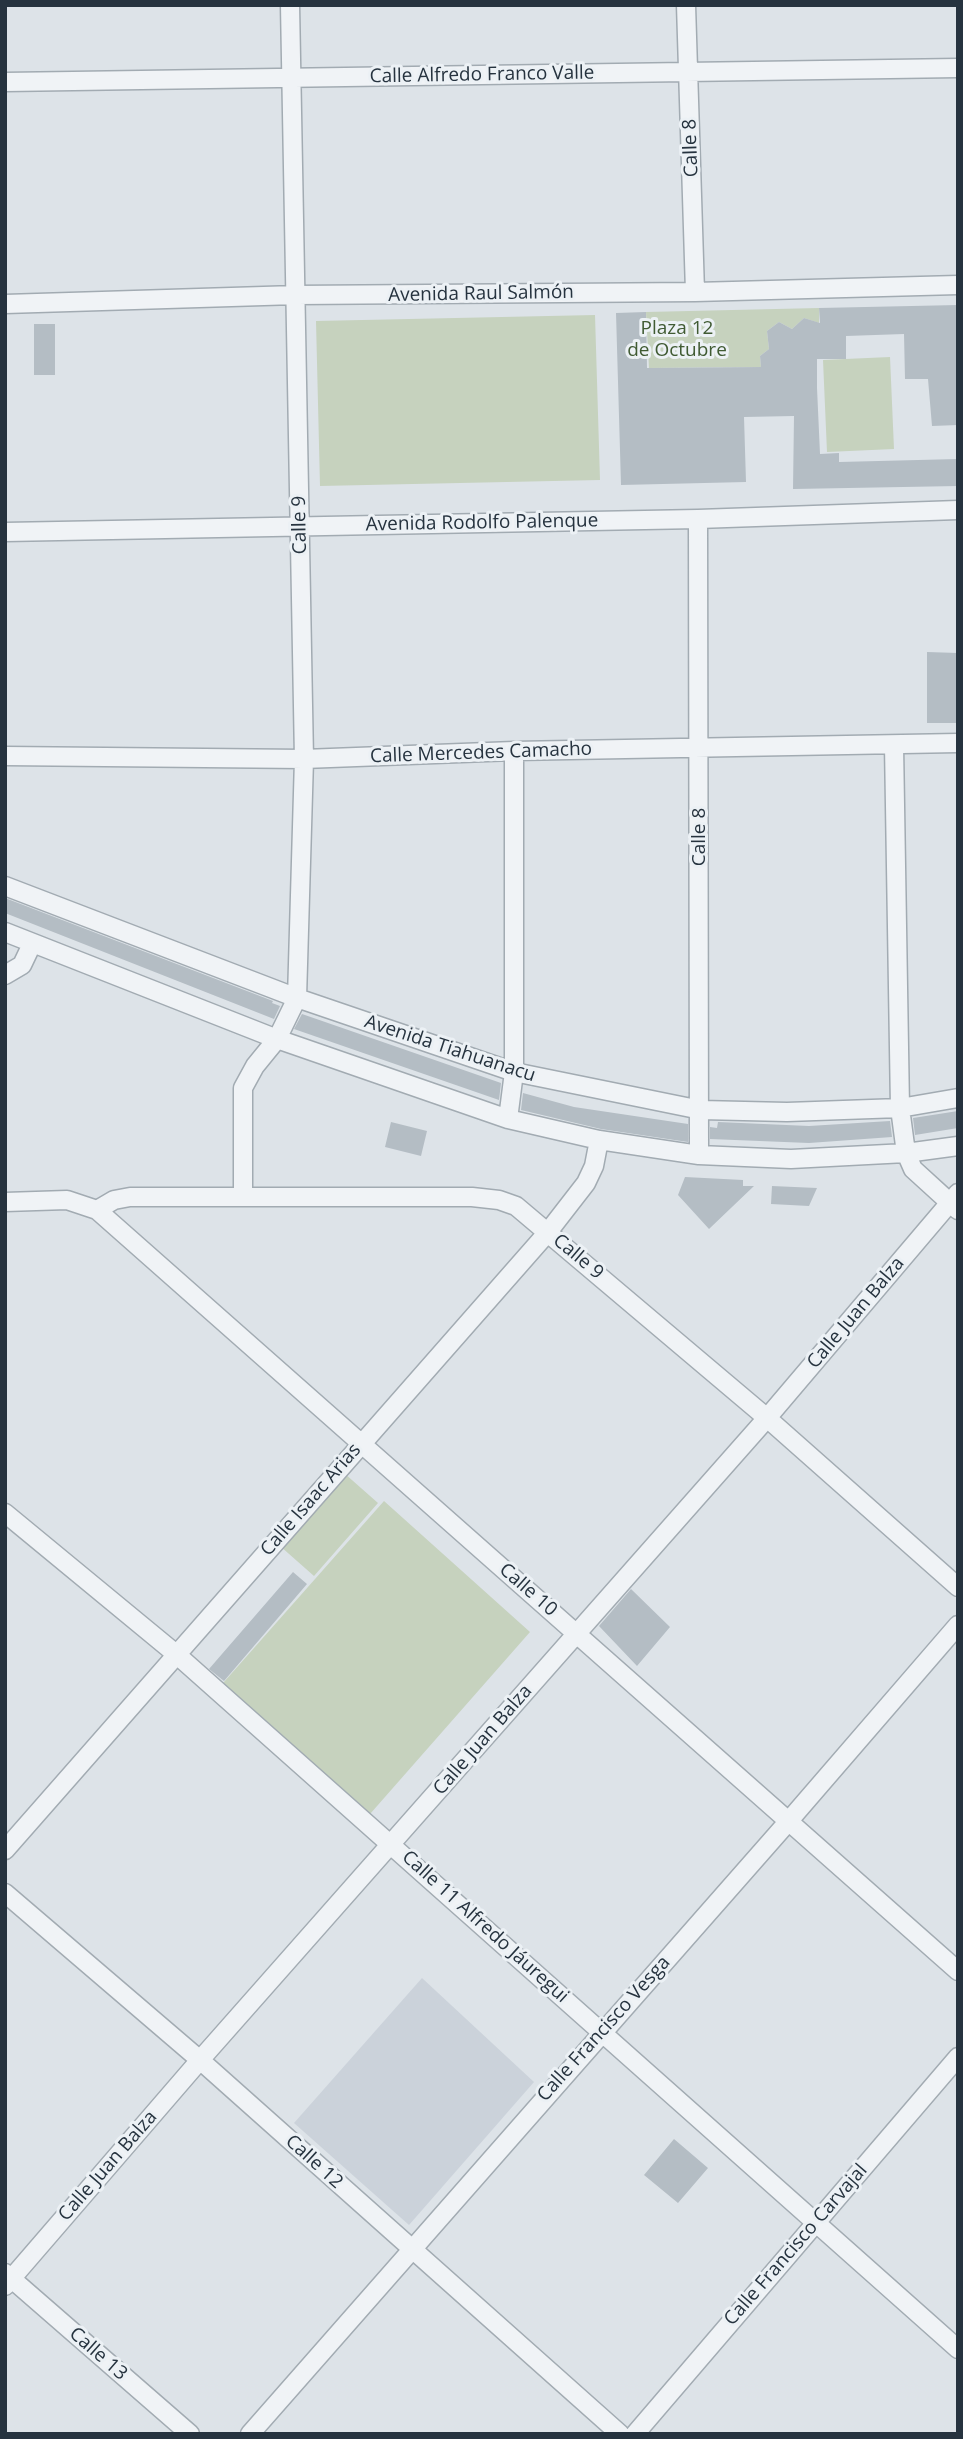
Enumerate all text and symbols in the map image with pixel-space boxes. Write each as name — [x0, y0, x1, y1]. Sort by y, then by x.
street label: Calle Alfredo Franco Valle — [369, 62, 595, 88]
street label: Calle 8 — [679, 118, 703, 178]
street label: Avenida Raul Salmón — [388, 281, 574, 307]
park label: Plaza 12 de Octubre — [627, 318, 727, 362]
street label: Calle 9 — [288, 496, 312, 554]
street label: Avenida Rodolfo Palenque — [366, 510, 598, 536]
street label: Calle Mercedes Camacho — [370, 738, 592, 768]
street label: Calle 8 — [689, 808, 711, 866]
street label: Avenida Tiahuanacu — [362, 1011, 538, 1087]
street label: Calle 9 — [548, 1229, 608, 1285]
street label: Calle Juan Balza — [803, 1253, 909, 1373]
street label: Calle Isaac Arias — [256, 1439, 366, 1561]
street label: Calle 10 — [494, 1559, 562, 1621]
street label: Calle Juan Balza — [429, 1680, 537, 1800]
street label: Calle 11 Alfredo Jáuregui — [397, 1846, 573, 2008]
street label: Calle Francisco Vesga — [533, 1952, 675, 2106]
street label: Calle Juan Balza — [54, 2106, 162, 2226]
street label: Calle 12 — [281, 2130, 347, 2194]
street label: Calle Francisco Carvajal — [720, 2160, 872, 2330]
street label: Calle 13 — [64, 2323, 132, 2385]

